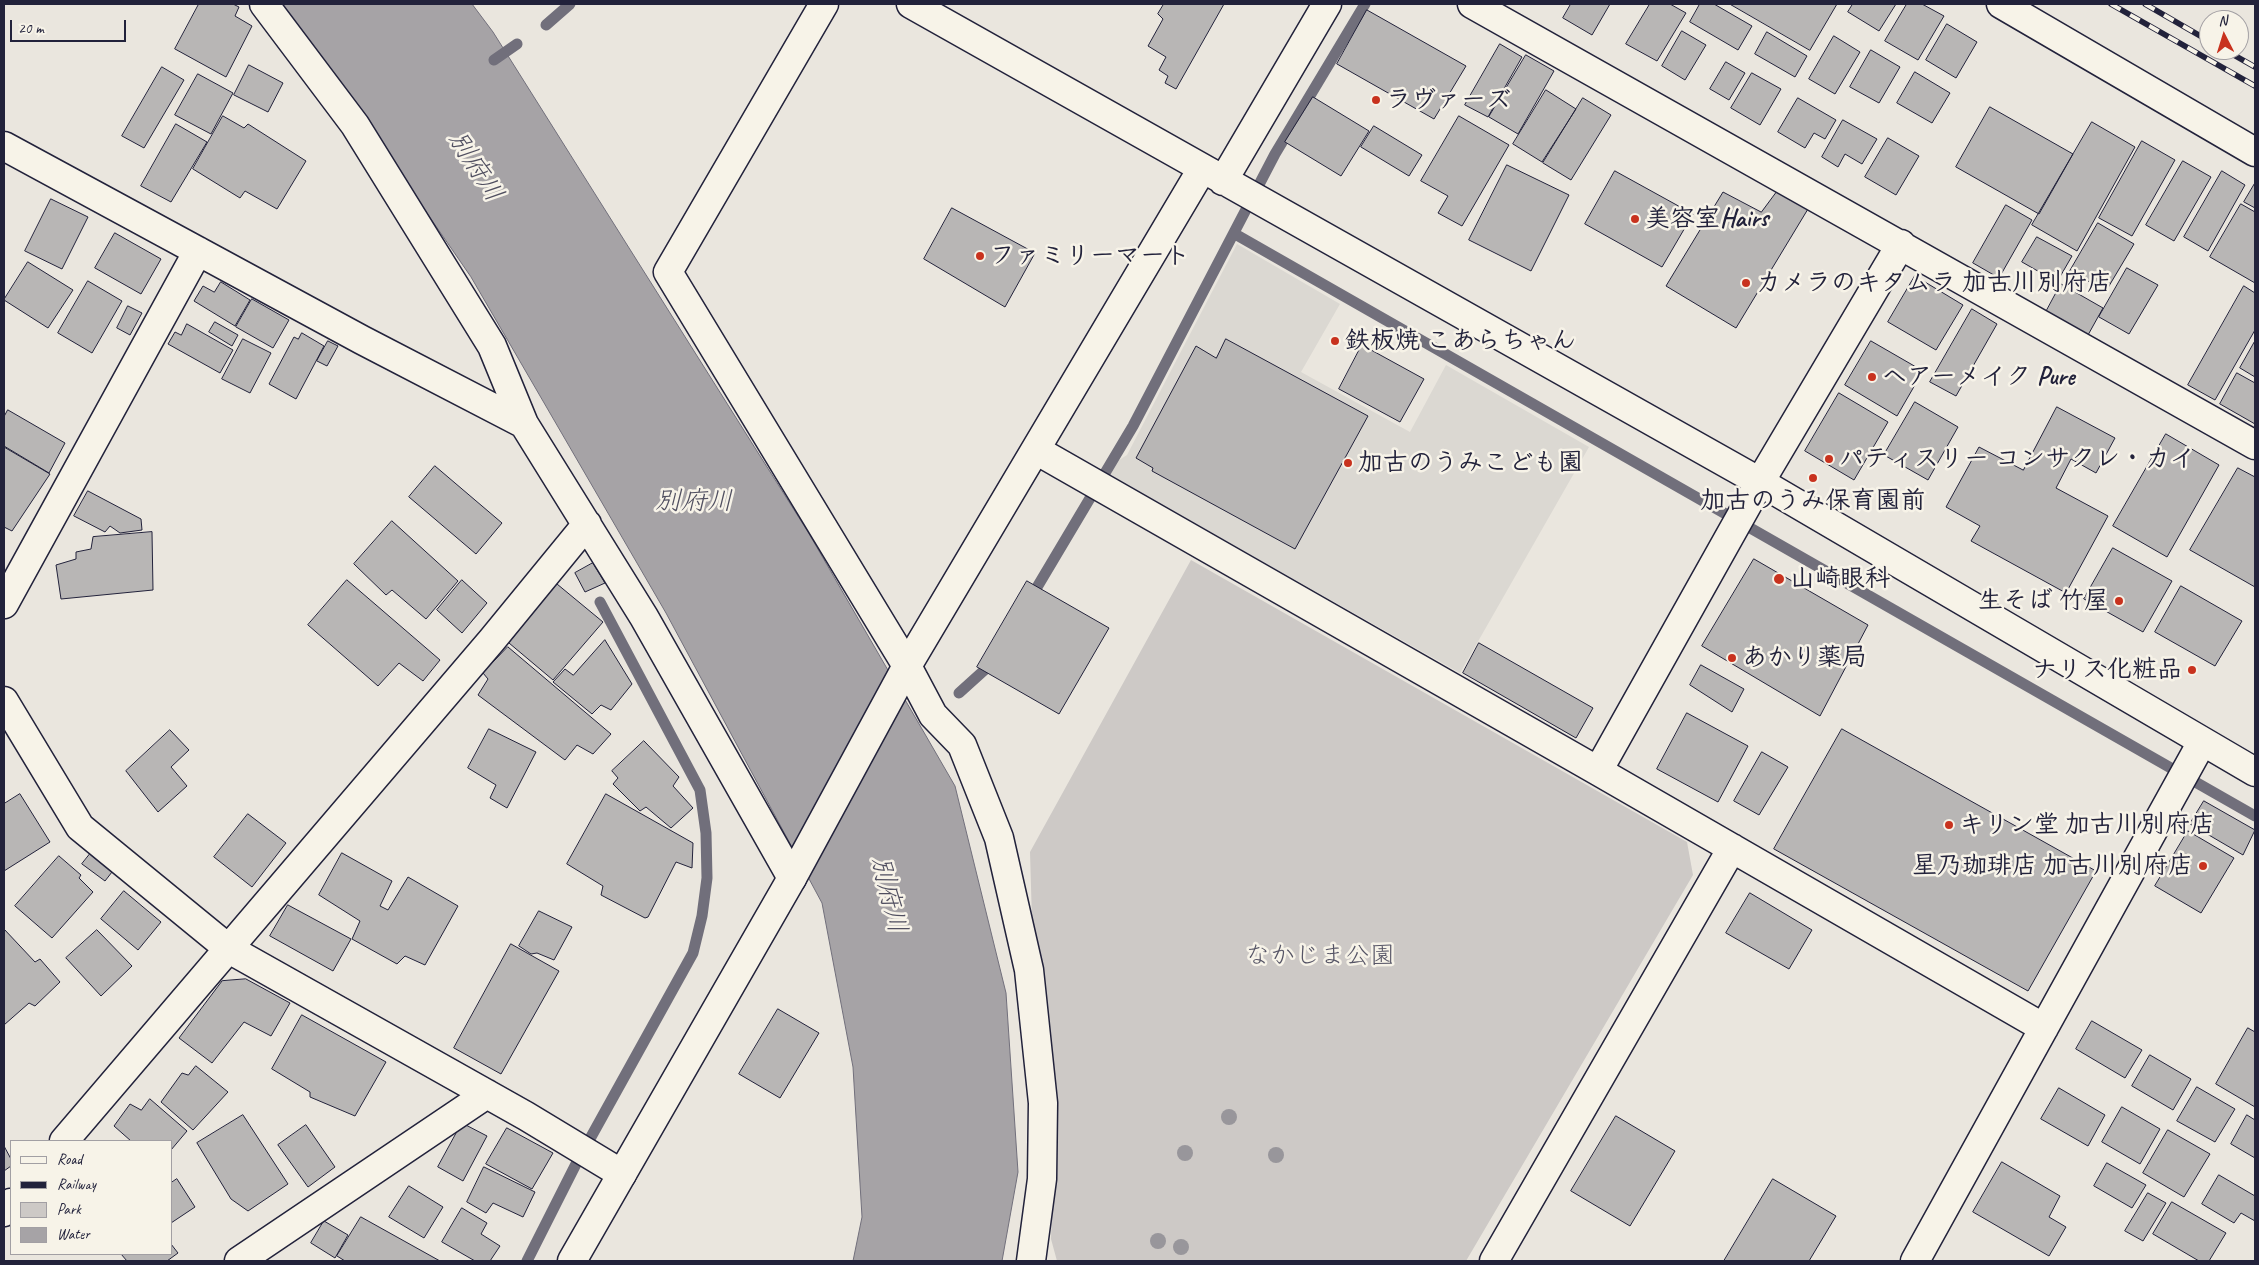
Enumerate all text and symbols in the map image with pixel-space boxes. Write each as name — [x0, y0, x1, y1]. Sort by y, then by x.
scale bar — [12, 10, 129, 42]
north arrow — [2199, 10, 2249, 60]
text: N — [2218, 12, 2228, 29]
text: 20 m — [18, 19, 44, 38]
place label: ラヴァーズ — [1386, 85, 1511, 115]
marker: ラヴァーズ — [1370, 94, 1382, 106]
water label: 別府川 — [441, 126, 509, 208]
place label: 美容室Hairs — [1645, 204, 1768, 234]
marker: 美容室Hairs — [1629, 213, 1641, 225]
place label: ファミリーマート — [990, 241, 1190, 271]
marker: ファミリーマート — [974, 250, 986, 262]
place label: カメラのキタムラ 加古川別府店 — [1756, 268, 2112, 298]
marker: カメラのキタムラ 加古川別府店 — [1740, 277, 1752, 289]
place label: 鉄板焼 こあらちゃん — [1345, 326, 1576, 356]
marker: 鉄板焼 こあらちゃん — [1329, 335, 1341, 347]
place label: ヘアーメイク Pure — [1882, 362, 2075, 392]
marker: ヘアーメイク Pure — [1866, 371, 1878, 383]
place label: パティスリー コンサクレ・カイ — [1839, 444, 2195, 474]
place label: 加古のうみこども園 — [1358, 448, 1583, 478]
marker: パティスリー コンサクレ・カイ — [1823, 453, 1835, 465]
marker: 加古のうみこども園 — [1342, 457, 1354, 469]
marker: 加古のうみ保育園前 — [1807, 472, 1819, 484]
water label: 別府川 — [655, 486, 733, 518]
place label: 加古のうみ保育園前 — [1701, 486, 1925, 516]
place label: 山崎眼科 — [1790, 564, 1890, 594]
marker: 山崎眼科 — [1772, 572, 1786, 586]
place label: 生そば 竹屋 — [1978, 586, 2109, 616]
marker: 生そば 竹屋 — [2113, 595, 2125, 607]
place label: あかり薬局 — [1742, 643, 1867, 673]
marker: あかり薬局 — [1726, 652, 1738, 664]
place label: ナリス化粧品 — [2032, 655, 2182, 685]
marker: ナリス化粧品 — [2186, 664, 2198, 676]
place label: キリン堂 加古川別府店 — [1959, 810, 2215, 840]
marker: キリン堂 加古川別府店 — [1943, 819, 1955, 831]
place label: 星乃珈琲店 加古川別府店 — [1912, 851, 2193, 881]
water label: 別府川 — [863, 853, 913, 937]
marker: 星乃珈琲店 加古川別府店 — [2197, 860, 2209, 872]
park label: なかじま公園 — [1245, 941, 1395, 971]
legend — [10, 1140, 172, 1255]
text: Road — [57, 1150, 82, 1169]
text: Railway — [57, 1175, 96, 1194]
text: Park — [57, 1200, 81, 1219]
text: Water — [57, 1225, 90, 1244]

